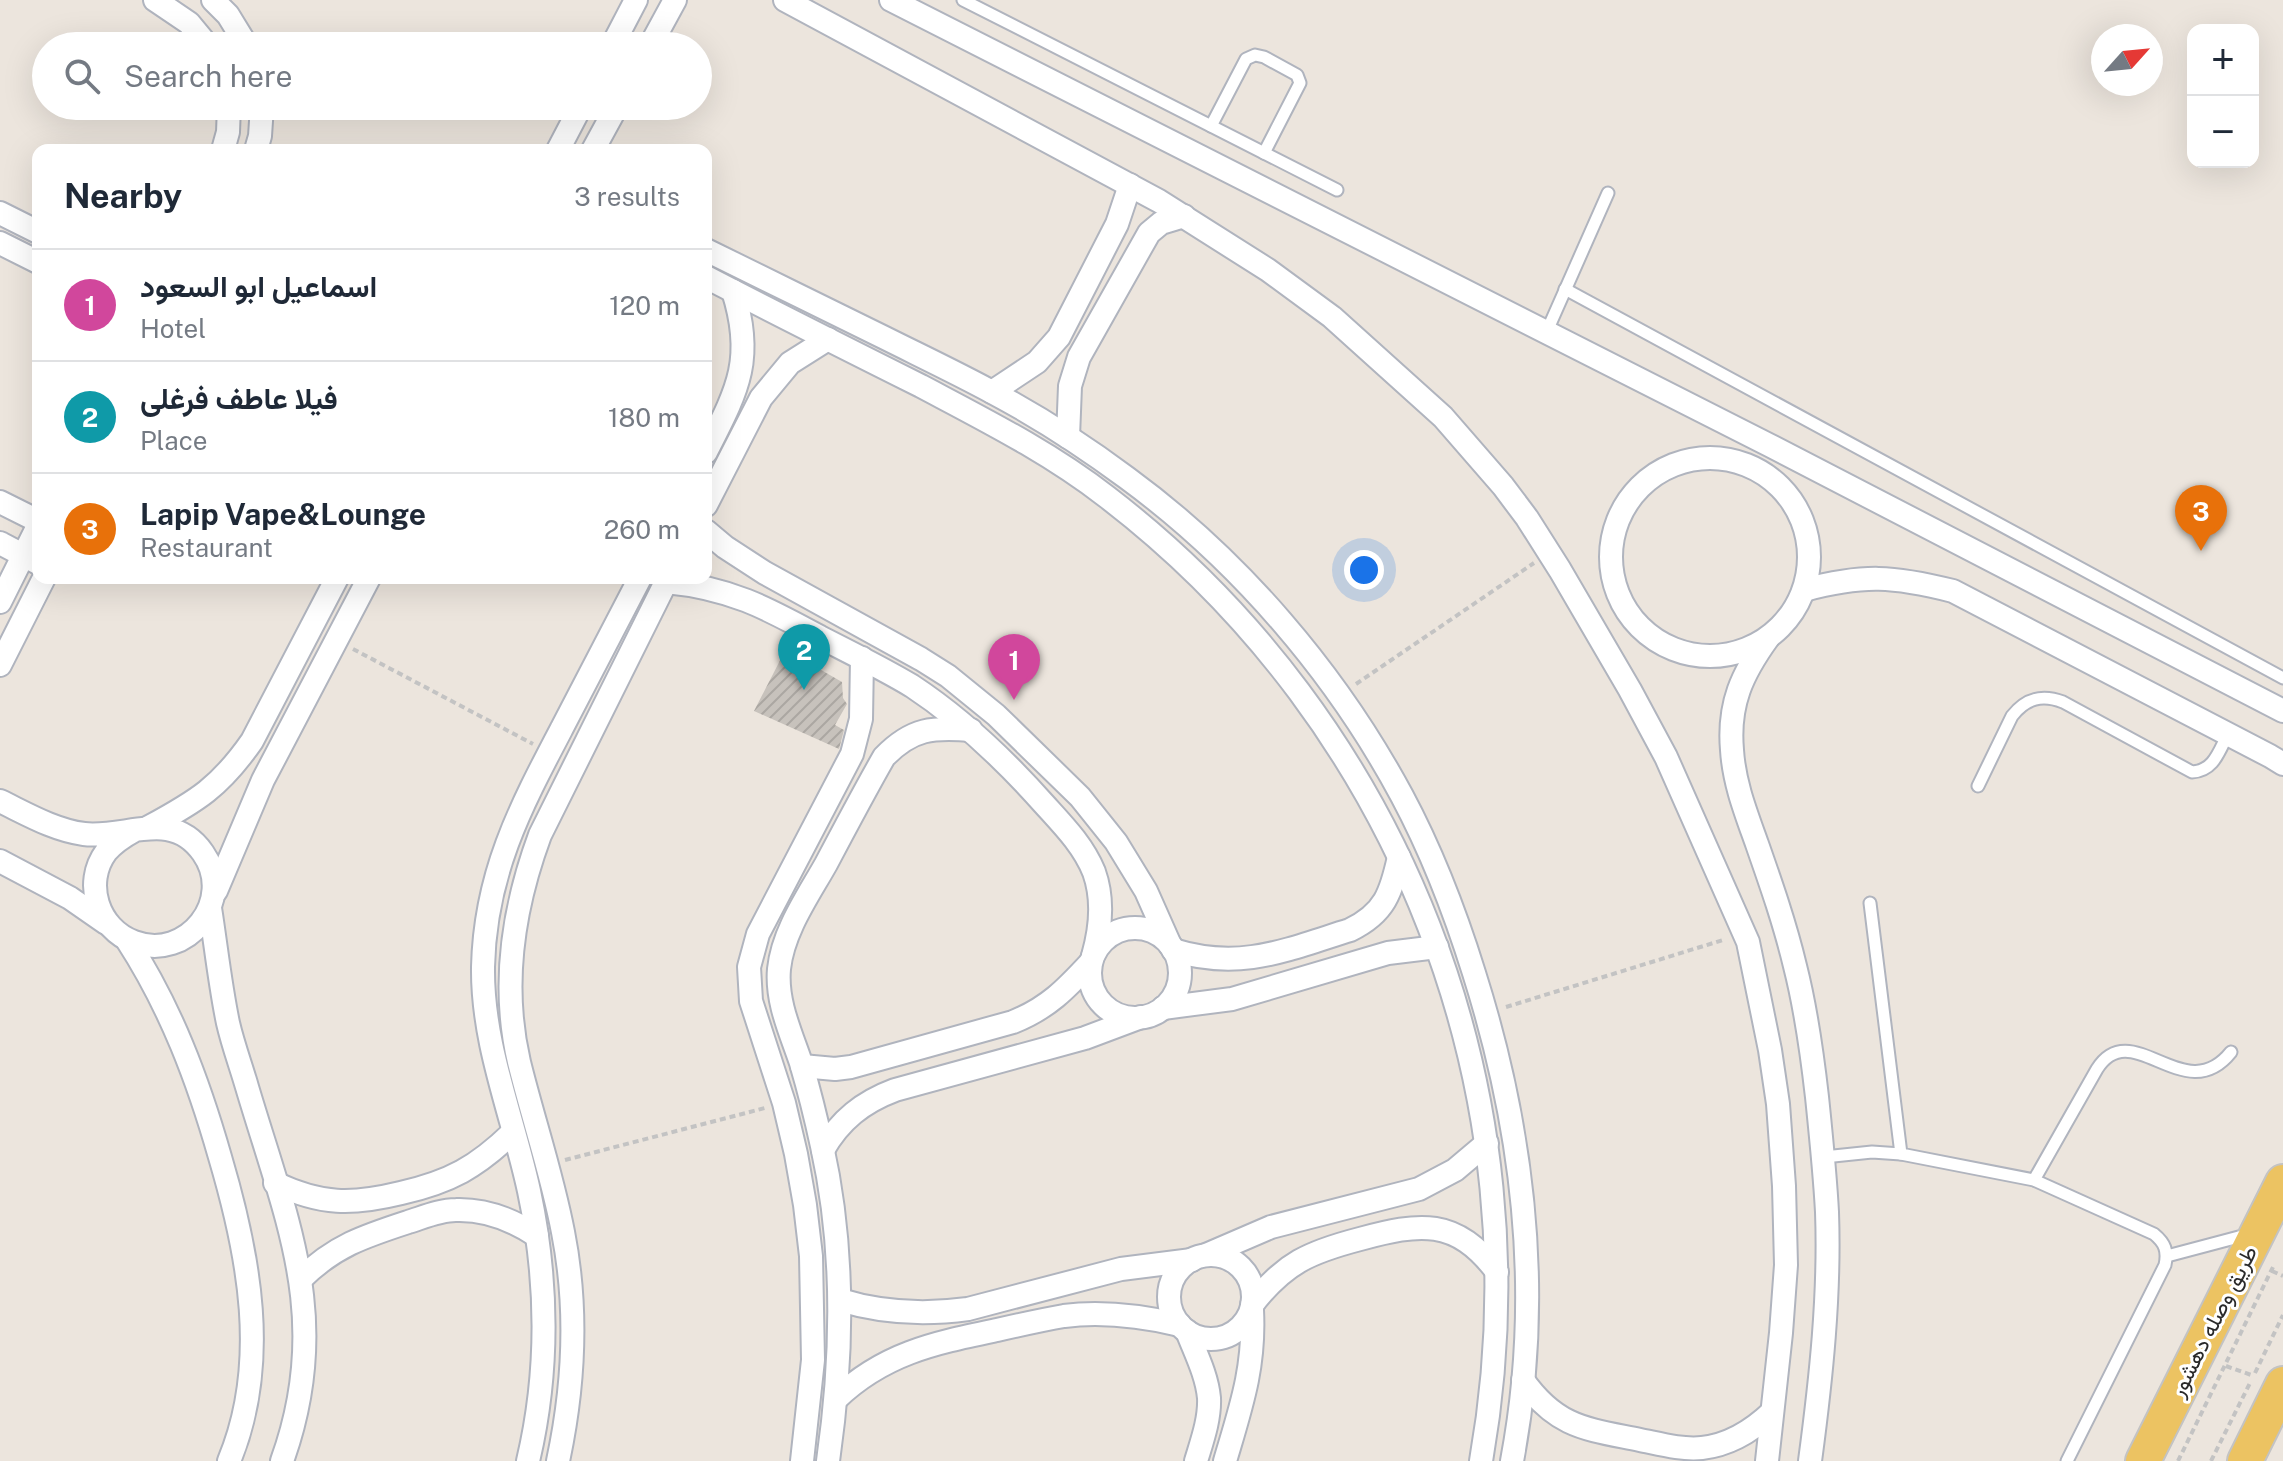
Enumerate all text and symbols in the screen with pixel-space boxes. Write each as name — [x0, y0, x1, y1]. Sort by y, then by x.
north arrow — [2091, 24, 2163, 96]
map controls — [2187, 24, 2259, 168]
button: + — [2187, 24, 2259, 96]
search box — [32, 32, 712, 120]
icon: search — [60, 54, 104, 98]
text: Search here — [124, 58, 292, 94]
button: − — [2187, 96, 2259, 168]
text: Nearby — [64, 176, 182, 216]
text: 3 results — [574, 181, 680, 212]
text: اسماعيل ابو السعود — [140, 268, 377, 304]
text: 1 — [84, 290, 96, 321]
text: 120 m — [609, 290, 680, 321]
text: Hotel — [140, 313, 206, 344]
text: فيلا عاطف فرغلى — [140, 380, 338, 416]
text: 2 — [82, 402, 98, 433]
text: 180 m — [608, 402, 680, 433]
text: Place — [140, 425, 207, 456]
pin: 3 — [2175, 485, 2227, 551]
text: Lapip Vape&Lounge — [140, 496, 426, 532]
text: 3 — [81, 514, 99, 545]
text: 260 m — [604, 514, 680, 545]
text: Restaurant — [140, 532, 273, 563]
your location — [1344, 550, 1384, 590]
pin: 2 — [778, 624, 830, 690]
pin: 1 — [988, 634, 1040, 700]
street label: طريق وصله دهشور — [2163, 1241, 2263, 1402]

